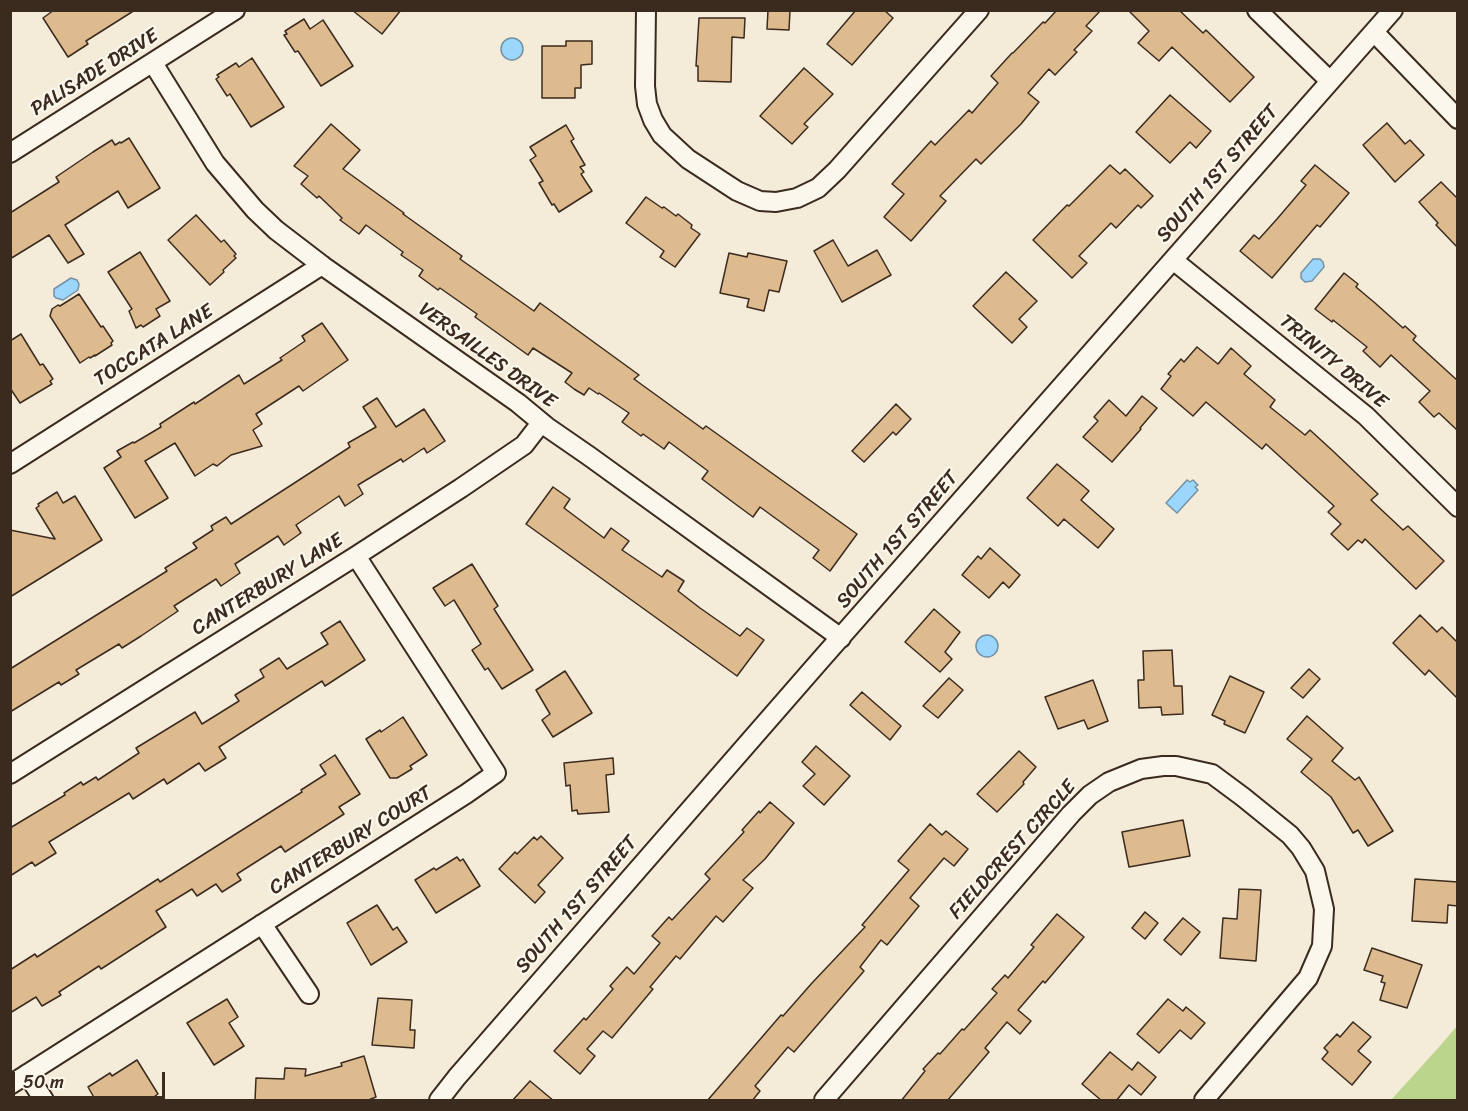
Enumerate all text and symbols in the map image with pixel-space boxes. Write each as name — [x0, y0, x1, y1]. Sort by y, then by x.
street label: PALISADE DRIVE — [27, 24, 163, 122]
street label: SOUTH 1ST STREET — [1152, 100, 1284, 248]
street label: VERSAILLES DRIVE — [414, 298, 560, 414]
street label: TOCCATA LANE — [90, 300, 218, 392]
street label: TRINITY DRIVE — [1274, 310, 1392, 414]
street label: SOUTH 1ST STREET — [832, 466, 964, 614]
street label: CANTERBURY LANE — [188, 529, 348, 641]
street label: FIELDCREST CIRCLE — [944, 776, 1082, 924]
street label: CANTERBURY COURT — [265, 781, 437, 901]
street label: SOUTH 1ST STREET — [511, 831, 643, 979]
scale bar — [15, 1060, 168, 1098]
text: 50 m — [23, 1066, 64, 1098]

